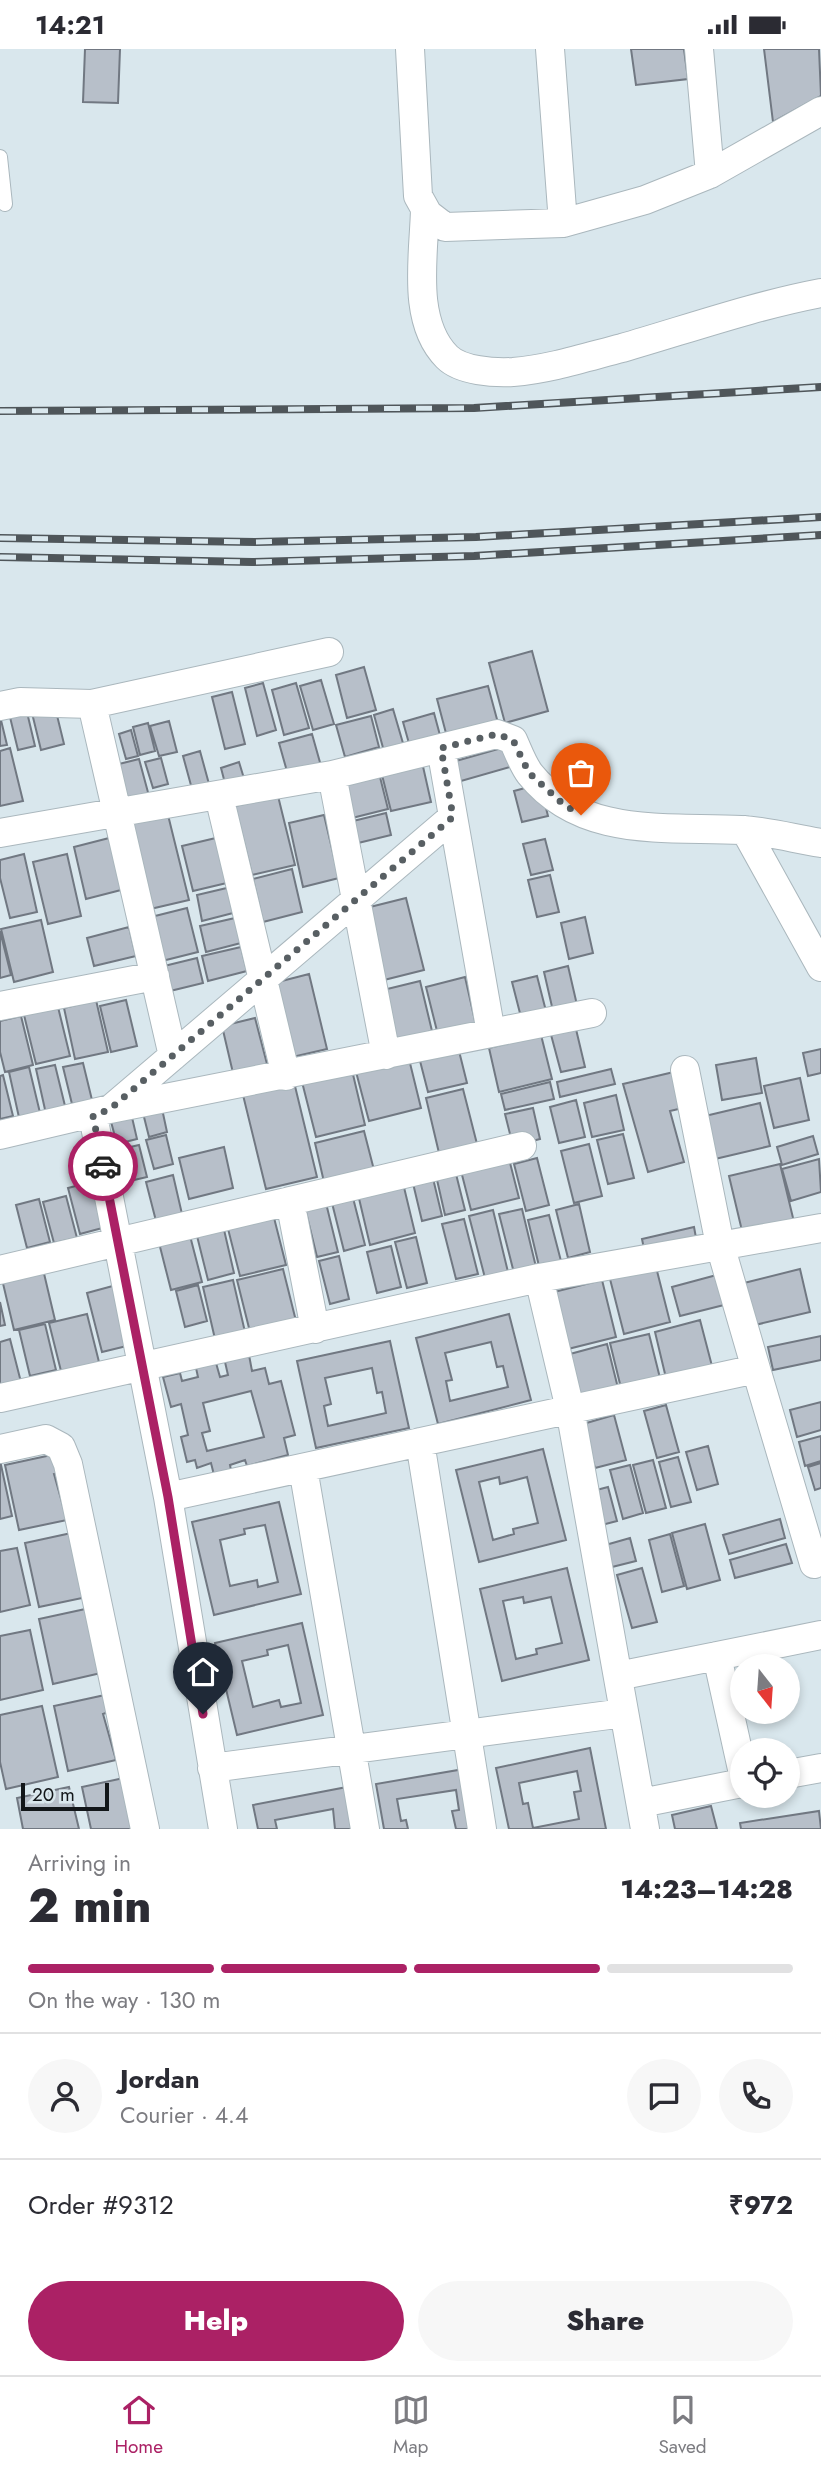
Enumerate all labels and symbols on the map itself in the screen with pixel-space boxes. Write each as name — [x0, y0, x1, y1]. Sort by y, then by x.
pin — [551, 743, 611, 815]
courier — [68, 1131, 138, 1201]
pin — [173, 1642, 233, 1714]
north arrow — [730, 1654, 800, 1724]
scale bar — [21, 1780, 108, 1812]

